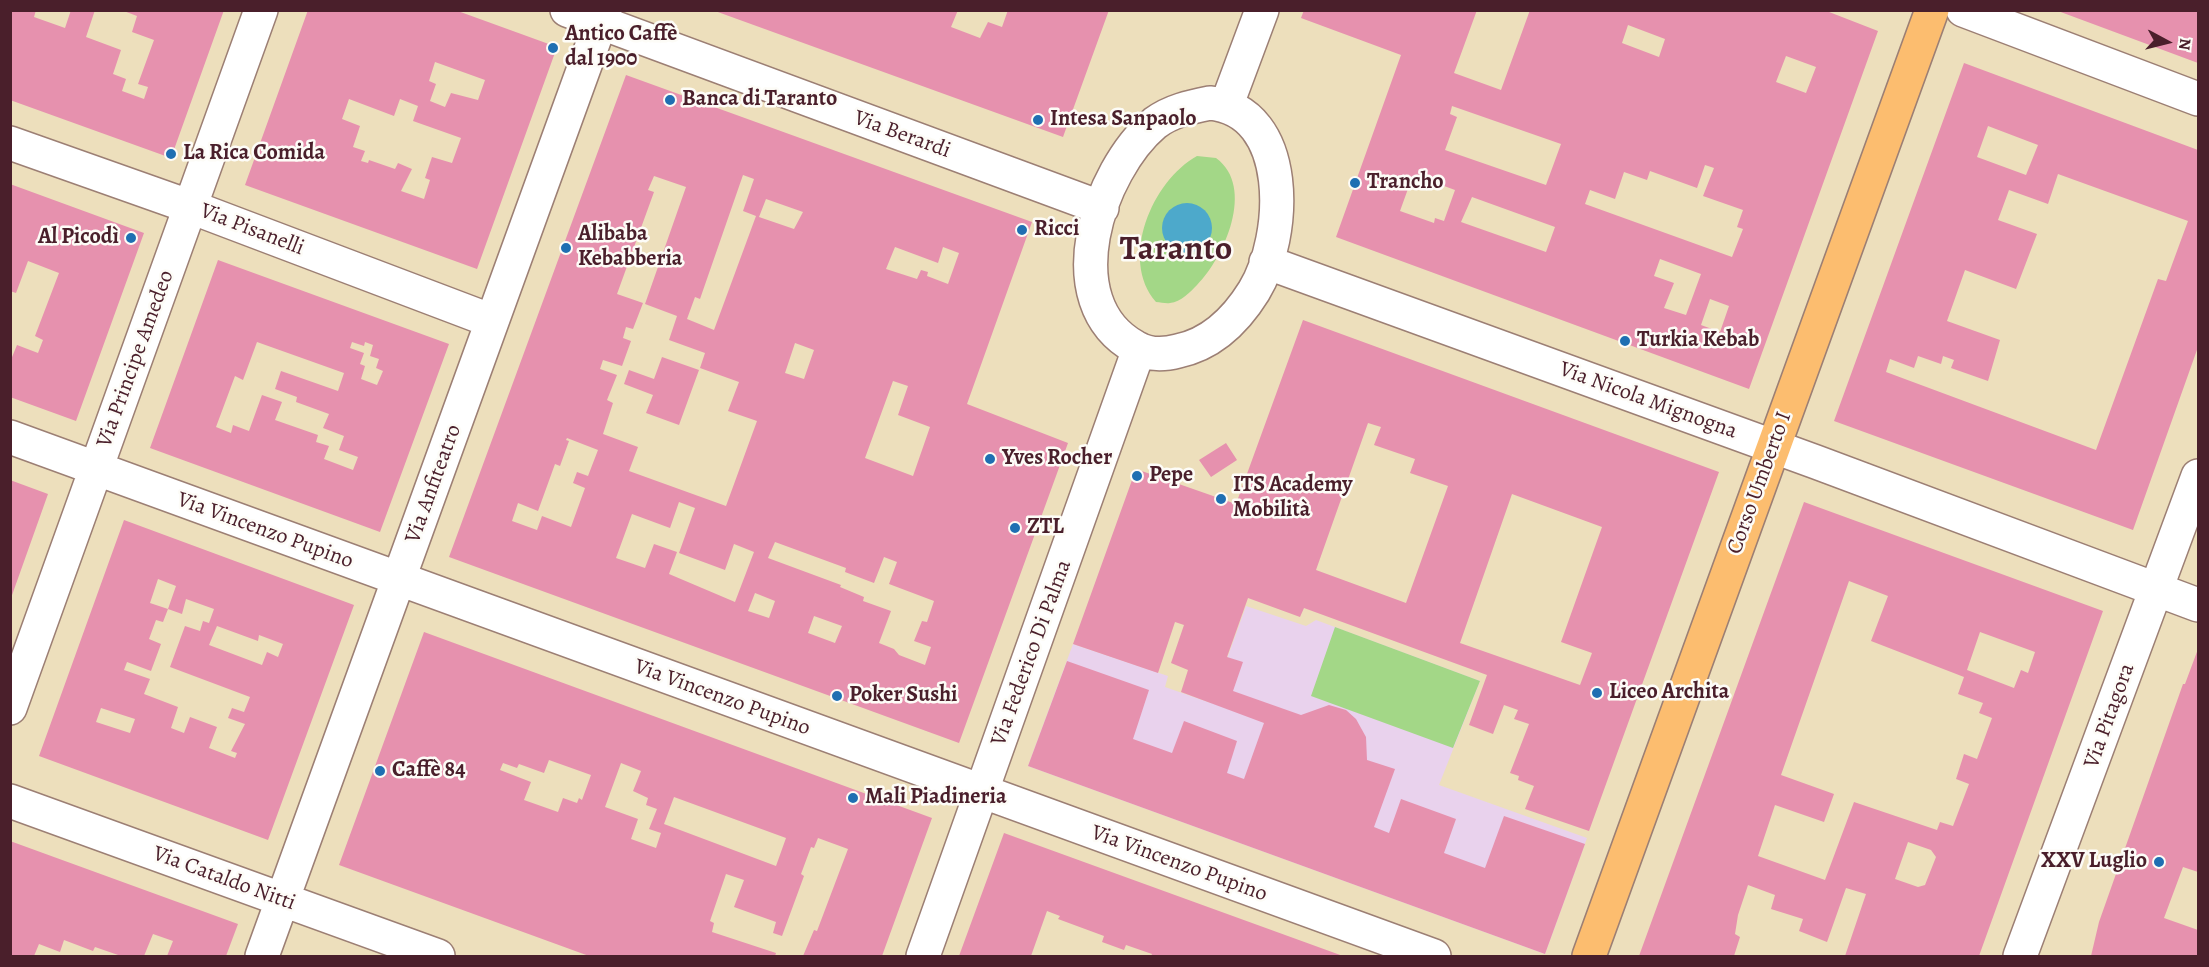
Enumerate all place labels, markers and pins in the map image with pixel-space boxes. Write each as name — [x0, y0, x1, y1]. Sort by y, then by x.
place label: Antico Caffè dal 1900 — [565, 22, 678, 74]
marker: Antico Caffè dal 1900 — [546, 41, 560, 55]
place label: Banca di Taranto — [682, 87, 837, 113]
marker: Banca di Taranto — [663, 93, 677, 107]
place label: Intesa Sanpaolo — [1050, 107, 1197, 133]
marker: Intesa Sanpaolo — [1031, 113, 1045, 127]
place label: La Rica Comida — [183, 141, 325, 167]
marker: La Rica Comida — [164, 147, 178, 161]
place label: Trancho — [1367, 170, 1444, 196]
marker: Trancho — [1348, 176, 1362, 190]
place label: Ricci — [1034, 217, 1079, 243]
place label: Alibaba Kebabberia — [578, 222, 682, 274]
marker: Ricci — [1015, 223, 1029, 237]
place label: Al Picodì — [38, 225, 119, 251]
marker: Al Picodì — [124, 231, 138, 245]
marker: Alibaba Kebabberia — [559, 241, 573, 255]
place label: Turkia Kebab — [1637, 328, 1759, 354]
marker: Turkia Kebab — [1618, 334, 1632, 348]
place label: Yves Rocher — [1002, 446, 1112, 472]
marker: Yves Rocher — [983, 452, 997, 466]
place label: Pepe — [1149, 463, 1193, 489]
marker: Pepe — [1130, 469, 1144, 483]
place label: ITS Academy Mobilità — [1233, 473, 1352, 524]
marker: ITS Academy Mobilità — [1214, 492, 1228, 506]
place label: ZTL — [1027, 515, 1064, 541]
marker: ZTL — [1008, 521, 1022, 535]
place label: Liceo Archita — [1609, 680, 1729, 706]
place label: Poker Sushi — [849, 683, 958, 709]
marker: Liceo Archita — [1590, 686, 1604, 700]
marker: Poker Sushi — [830, 689, 844, 703]
place label: Caffè 84 — [392, 758, 466, 784]
marker: Caffè 84 — [373, 764, 387, 778]
place label: Mali Piadineria — [865, 785, 1007, 811]
marker: Mali Piadineria — [846, 791, 860, 805]
place label: XXV Luglio — [2041, 849, 2147, 875]
marker: XXV Luglio — [2152, 855, 2166, 869]

